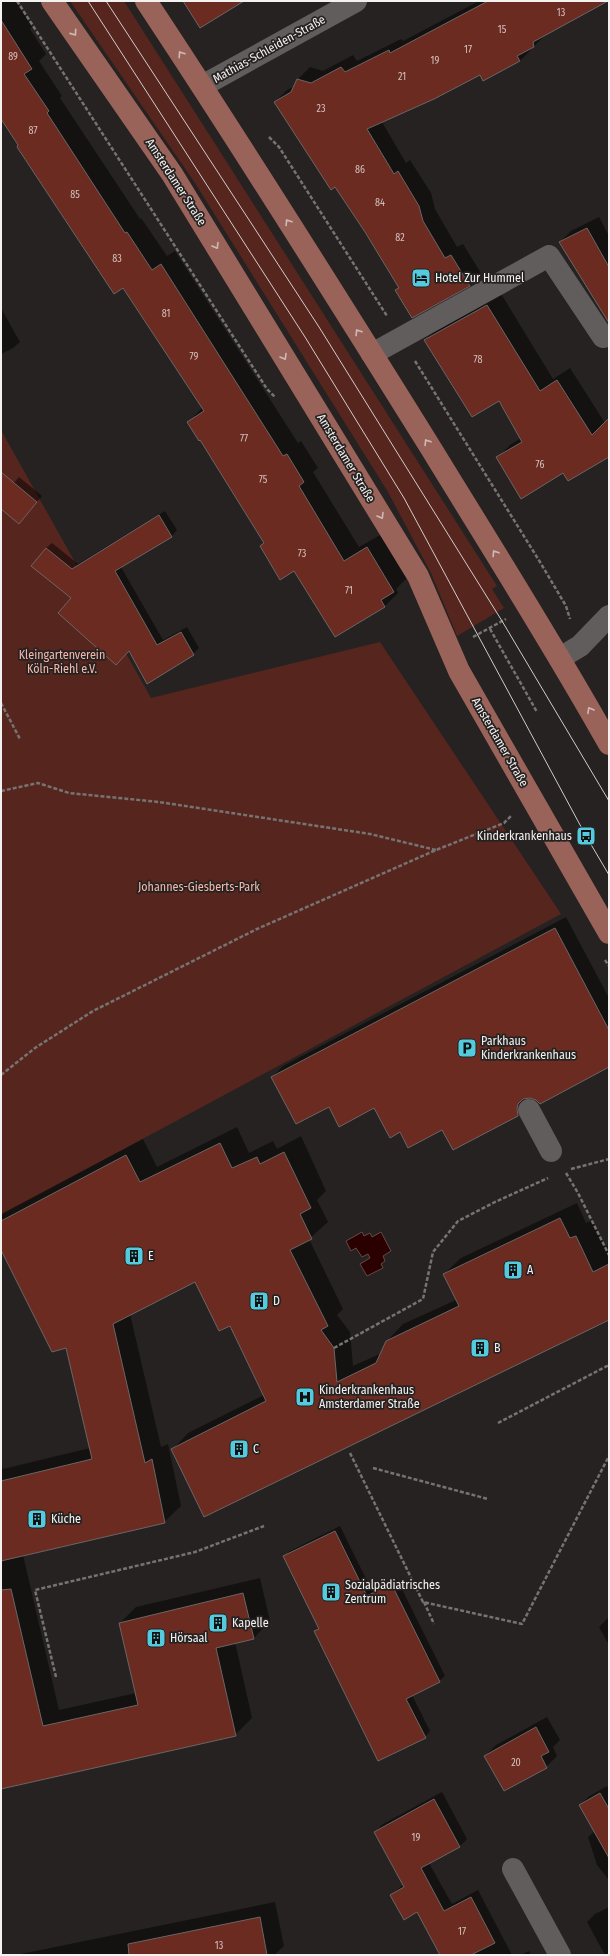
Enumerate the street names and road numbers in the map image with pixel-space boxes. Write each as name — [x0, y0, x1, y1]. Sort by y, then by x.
street label: Mathias-Schleiden-Straße — [210, 12, 328, 86]
street label: Amsterdamer Straße — [143, 136, 209, 228]
street label: Amsterdamer Straße — [314, 411, 378, 505]
street label: Amsterdamer Straße — [469, 695, 531, 789]

